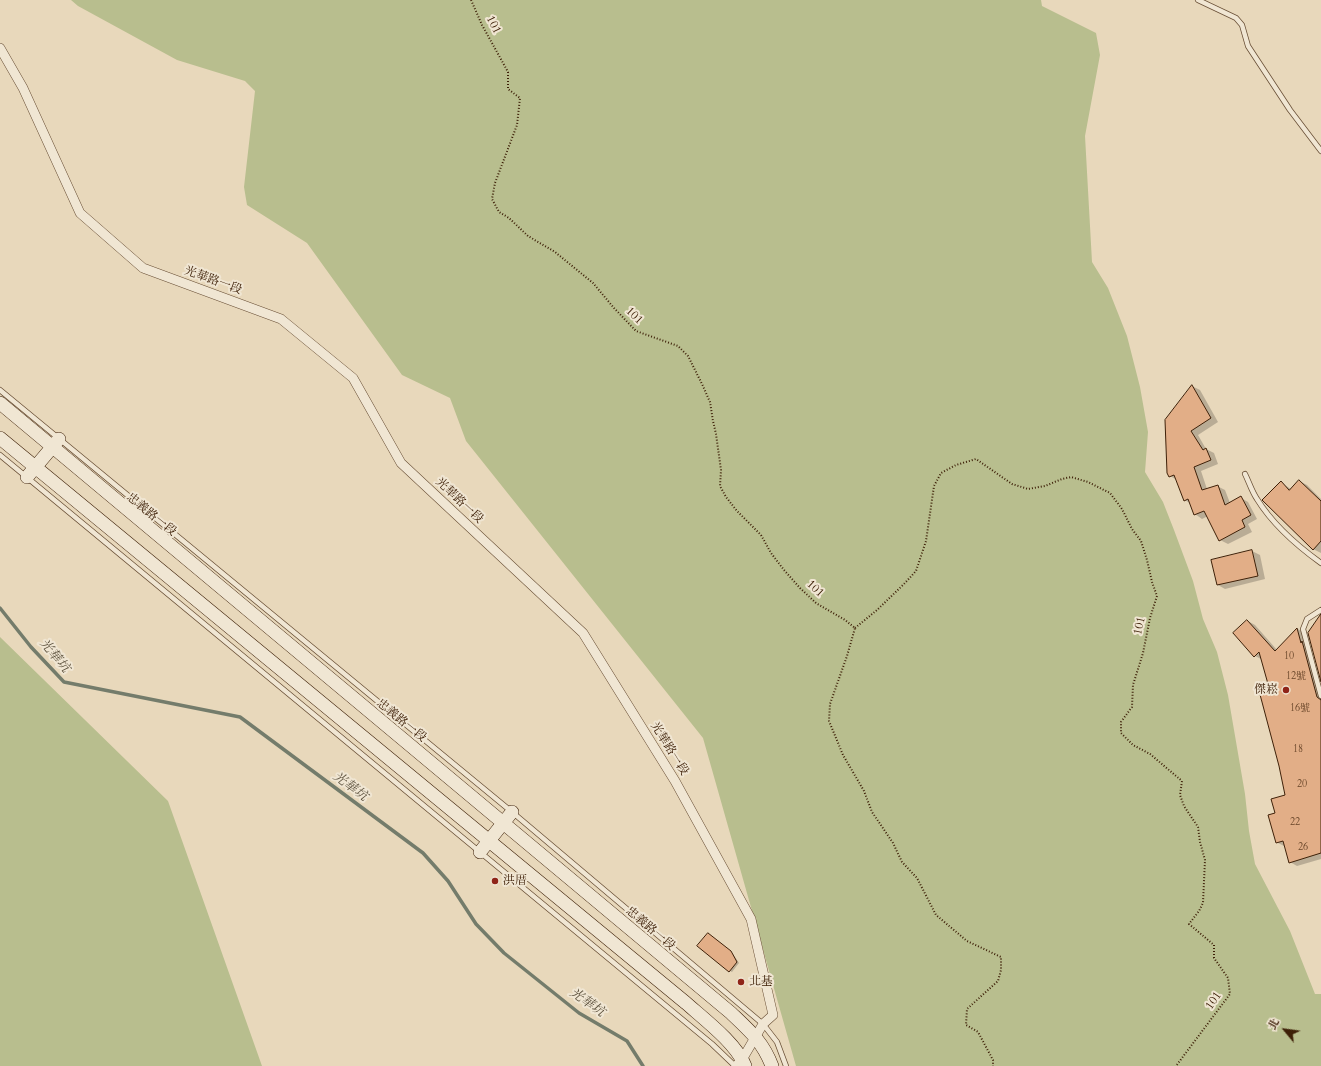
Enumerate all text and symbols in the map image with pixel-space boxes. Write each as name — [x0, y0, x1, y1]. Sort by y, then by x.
street label: 101 — [482, 14, 504, 36]
street label: 光華路一段 — [182, 264, 244, 298]
street label: 101 — [622, 304, 646, 328]
street label: 光華路一段 — [432, 475, 486, 527]
street label: 忠義路一段 — [123, 491, 179, 539]
street label: 101 — [803, 577, 827, 601]
street label: 101 — [1131, 615, 1149, 637]
water label: 光華坑 — [35, 636, 73, 676]
house number: 10 — [1284, 651, 1294, 663]
house number: 12號 — [1286, 671, 1306, 683]
place label: 傑崧 — [1254, 683, 1278, 697]
marker: 傑崧 — [1281, 685, 1291, 695]
street label: 忠義路一段 — [373, 697, 429, 745]
house number: 16號 — [1290, 703, 1310, 715]
street label: 光華路一段 — [647, 720, 691, 778]
house number: 18 — [1293, 744, 1303, 756]
water label: 光華坑 — [330, 769, 370, 805]
house number: 20 — [1297, 779, 1307, 791]
house number: 22 — [1290, 817, 1300, 829]
house number: 26 — [1298, 842, 1308, 854]
place label: 洪厝 — [503, 874, 527, 888]
marker: 洪厝 — [490, 876, 500, 886]
street label: 忠義路一段 — [622, 904, 678, 954]
place label: 北基 — [749, 975, 773, 989]
marker: 北基 — [736, 977, 746, 987]
water label: 光華坑 — [567, 985, 607, 1021]
street label: 101 — [1203, 989, 1225, 1013]
north arrow — [1265, 1010, 1305, 1050]
text: 北 — [1265, 1015, 1283, 1032]

